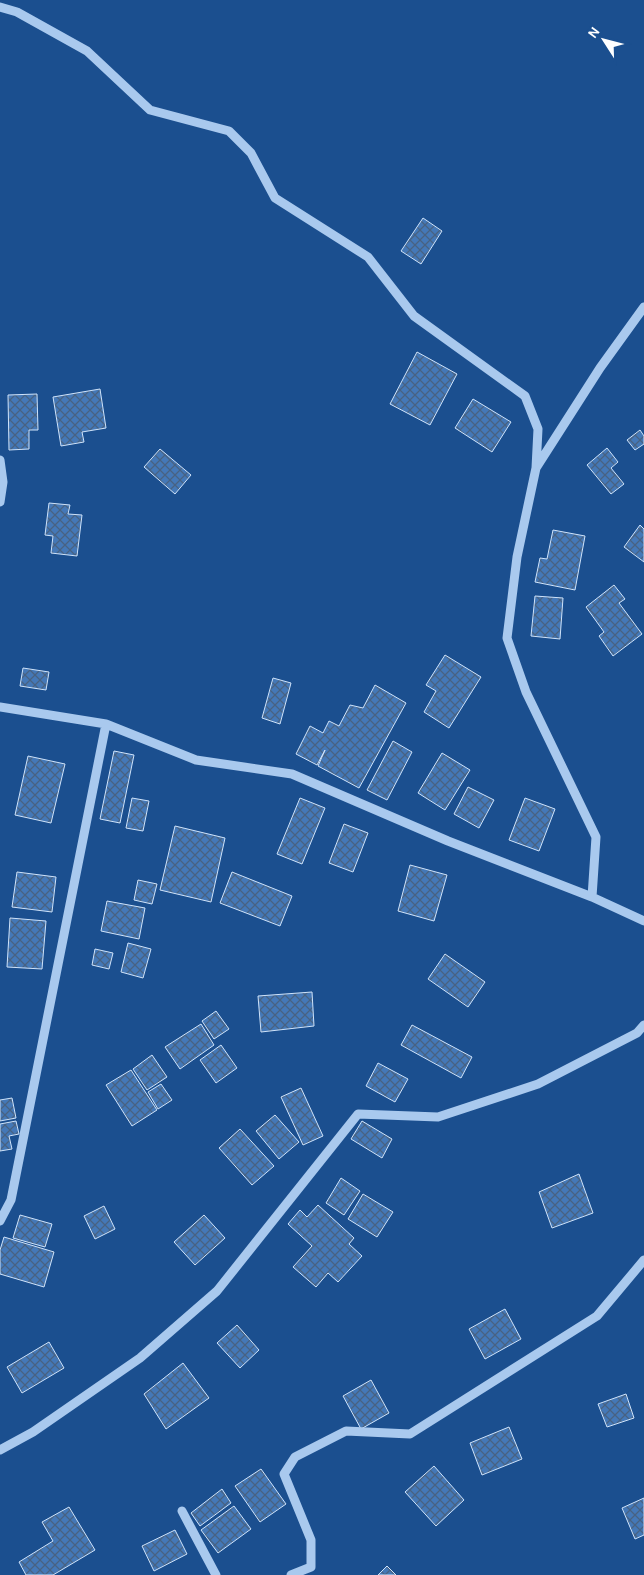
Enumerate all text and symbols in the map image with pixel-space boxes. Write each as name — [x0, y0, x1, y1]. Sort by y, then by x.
north arrow — [579, 15, 629, 65]
text: N — [584, 24, 604, 42]

